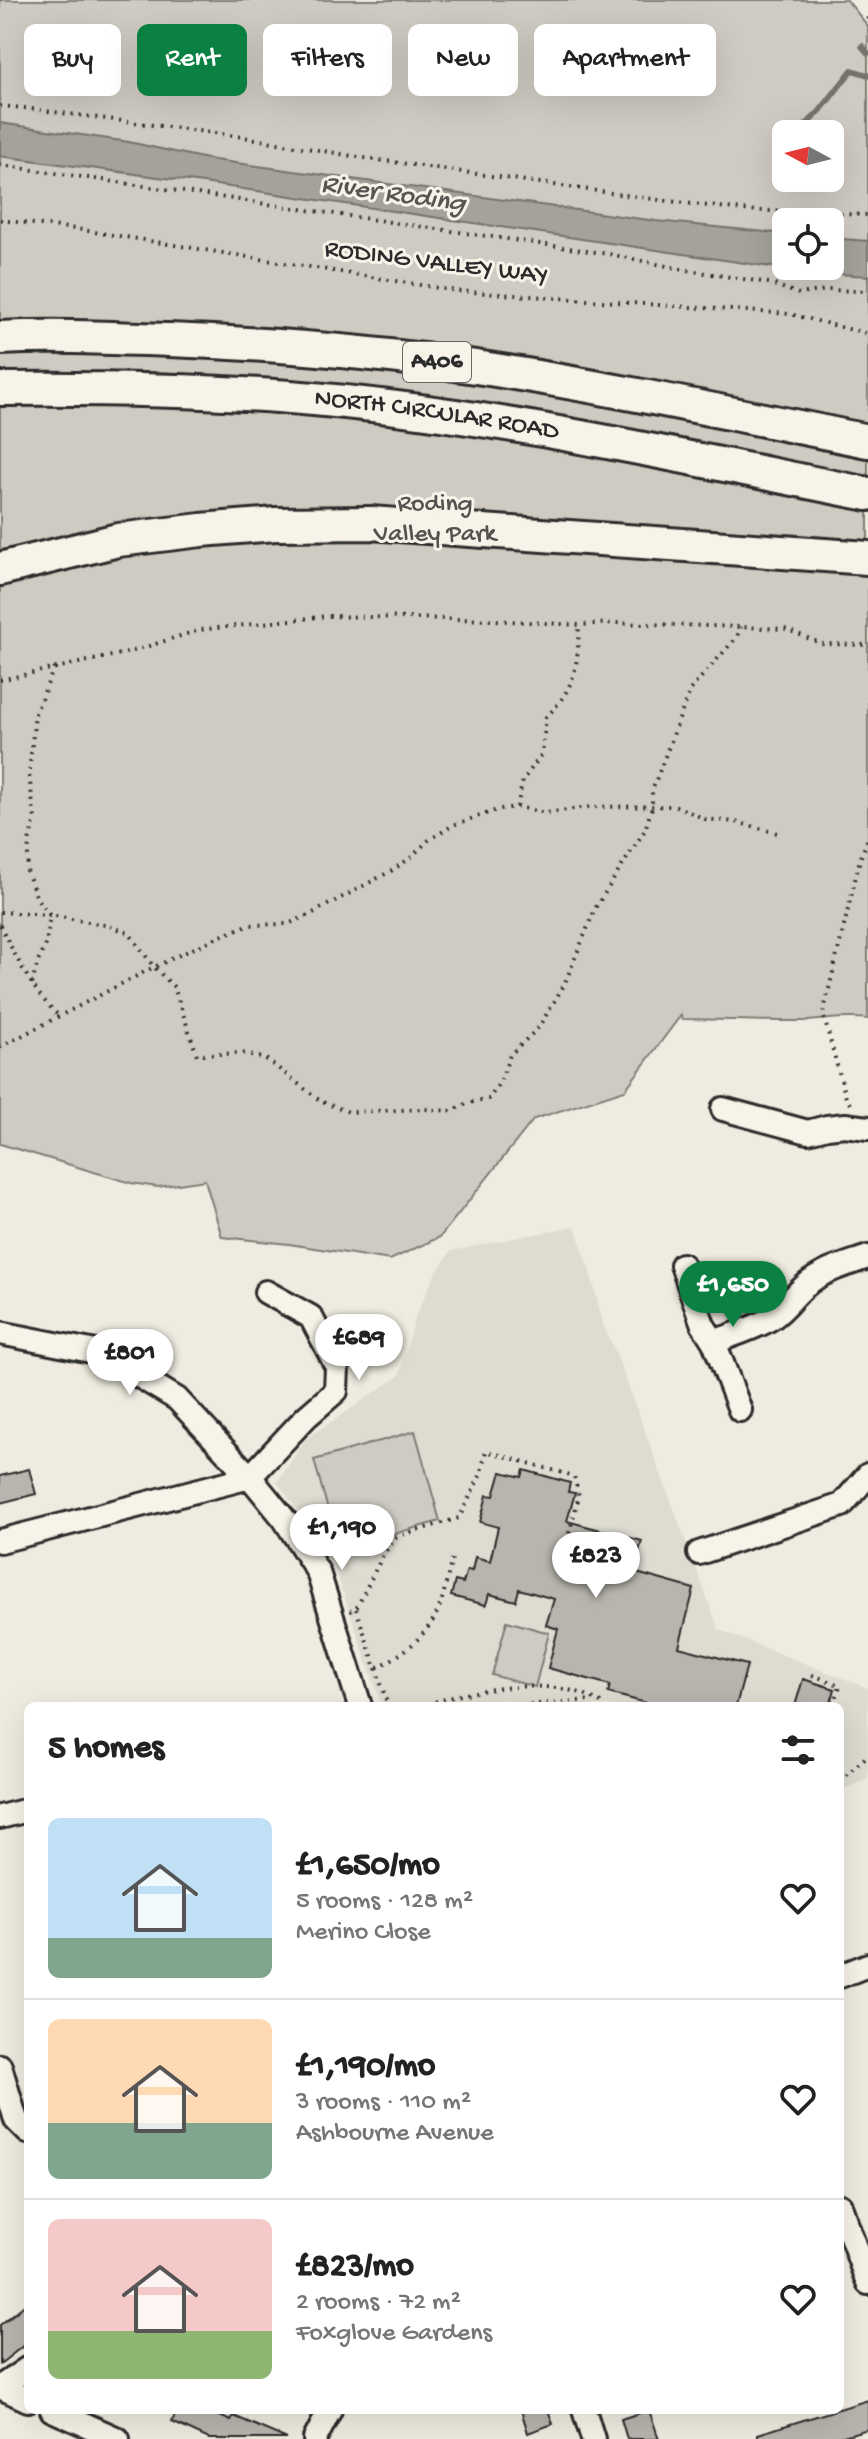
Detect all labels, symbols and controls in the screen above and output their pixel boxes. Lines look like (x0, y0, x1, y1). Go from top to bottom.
chip: Buy (24, 24, 121, 96)
chip: Rent (137, 24, 247, 96)
chip: Filters (263, 24, 392, 96)
chip: New (408, 24, 518, 96)
chip: Apartment (534, 24, 716, 96)
north arrow (772, 120, 844, 192)
map controls (772, 120, 844, 280)
water label: River Roding (319, 169, 469, 222)
button: locate (772, 208, 844, 280)
street label: RODING VALLEY WAY (323, 235, 549, 293)
road number: A406 (403, 342, 471, 382)
street label: NORTH CIRCULAR ROAD (313, 384, 561, 448)
park label: Roding Valley Park (373, 490, 499, 551)
pin: £1,650 (668, 1261, 798, 1329)
text: £1,650 (697, 1271, 769, 1302)
pin: £689 (312, 1314, 406, 1382)
text: £689 (333, 1324, 385, 1355)
pin: £801 (83, 1329, 177, 1397)
text: £801 (104, 1339, 156, 1370)
pin: £1,190 (277, 1504, 407, 1572)
text: £1,190 (308, 1514, 376, 1545)
pin: £823 (549, 1532, 643, 1600)
text: £823 (570, 1542, 622, 1573)
icon: filters (776, 1728, 820, 1772)
text: 5 homes (48, 1730, 164, 1770)
text: £1,650/mo (296, 1847, 440, 1887)
icon: home (112, 1850, 208, 1946)
icon: heart (776, 1876, 820, 1920)
text: 5 rooms · 128 m² (296, 1887, 473, 1918)
text: Merino Close (296, 1918, 431, 1949)
text: £1,190/mo (296, 2048, 436, 2088)
icon: home (112, 2051, 208, 2147)
icon: heart (776, 2077, 820, 2121)
text: 3 rooms · 110 m² (296, 2088, 471, 2119)
text: Ashbourne Avenue (296, 2119, 494, 2150)
text: £823/mo (296, 2248, 414, 2288)
icon: home (112, 2251, 208, 2347)
icon: heart (776, 2277, 820, 2321)
text: 2 rooms · 72 m² (296, 2288, 461, 2319)
text: Foxglove Gardens (296, 2319, 492, 2350)

